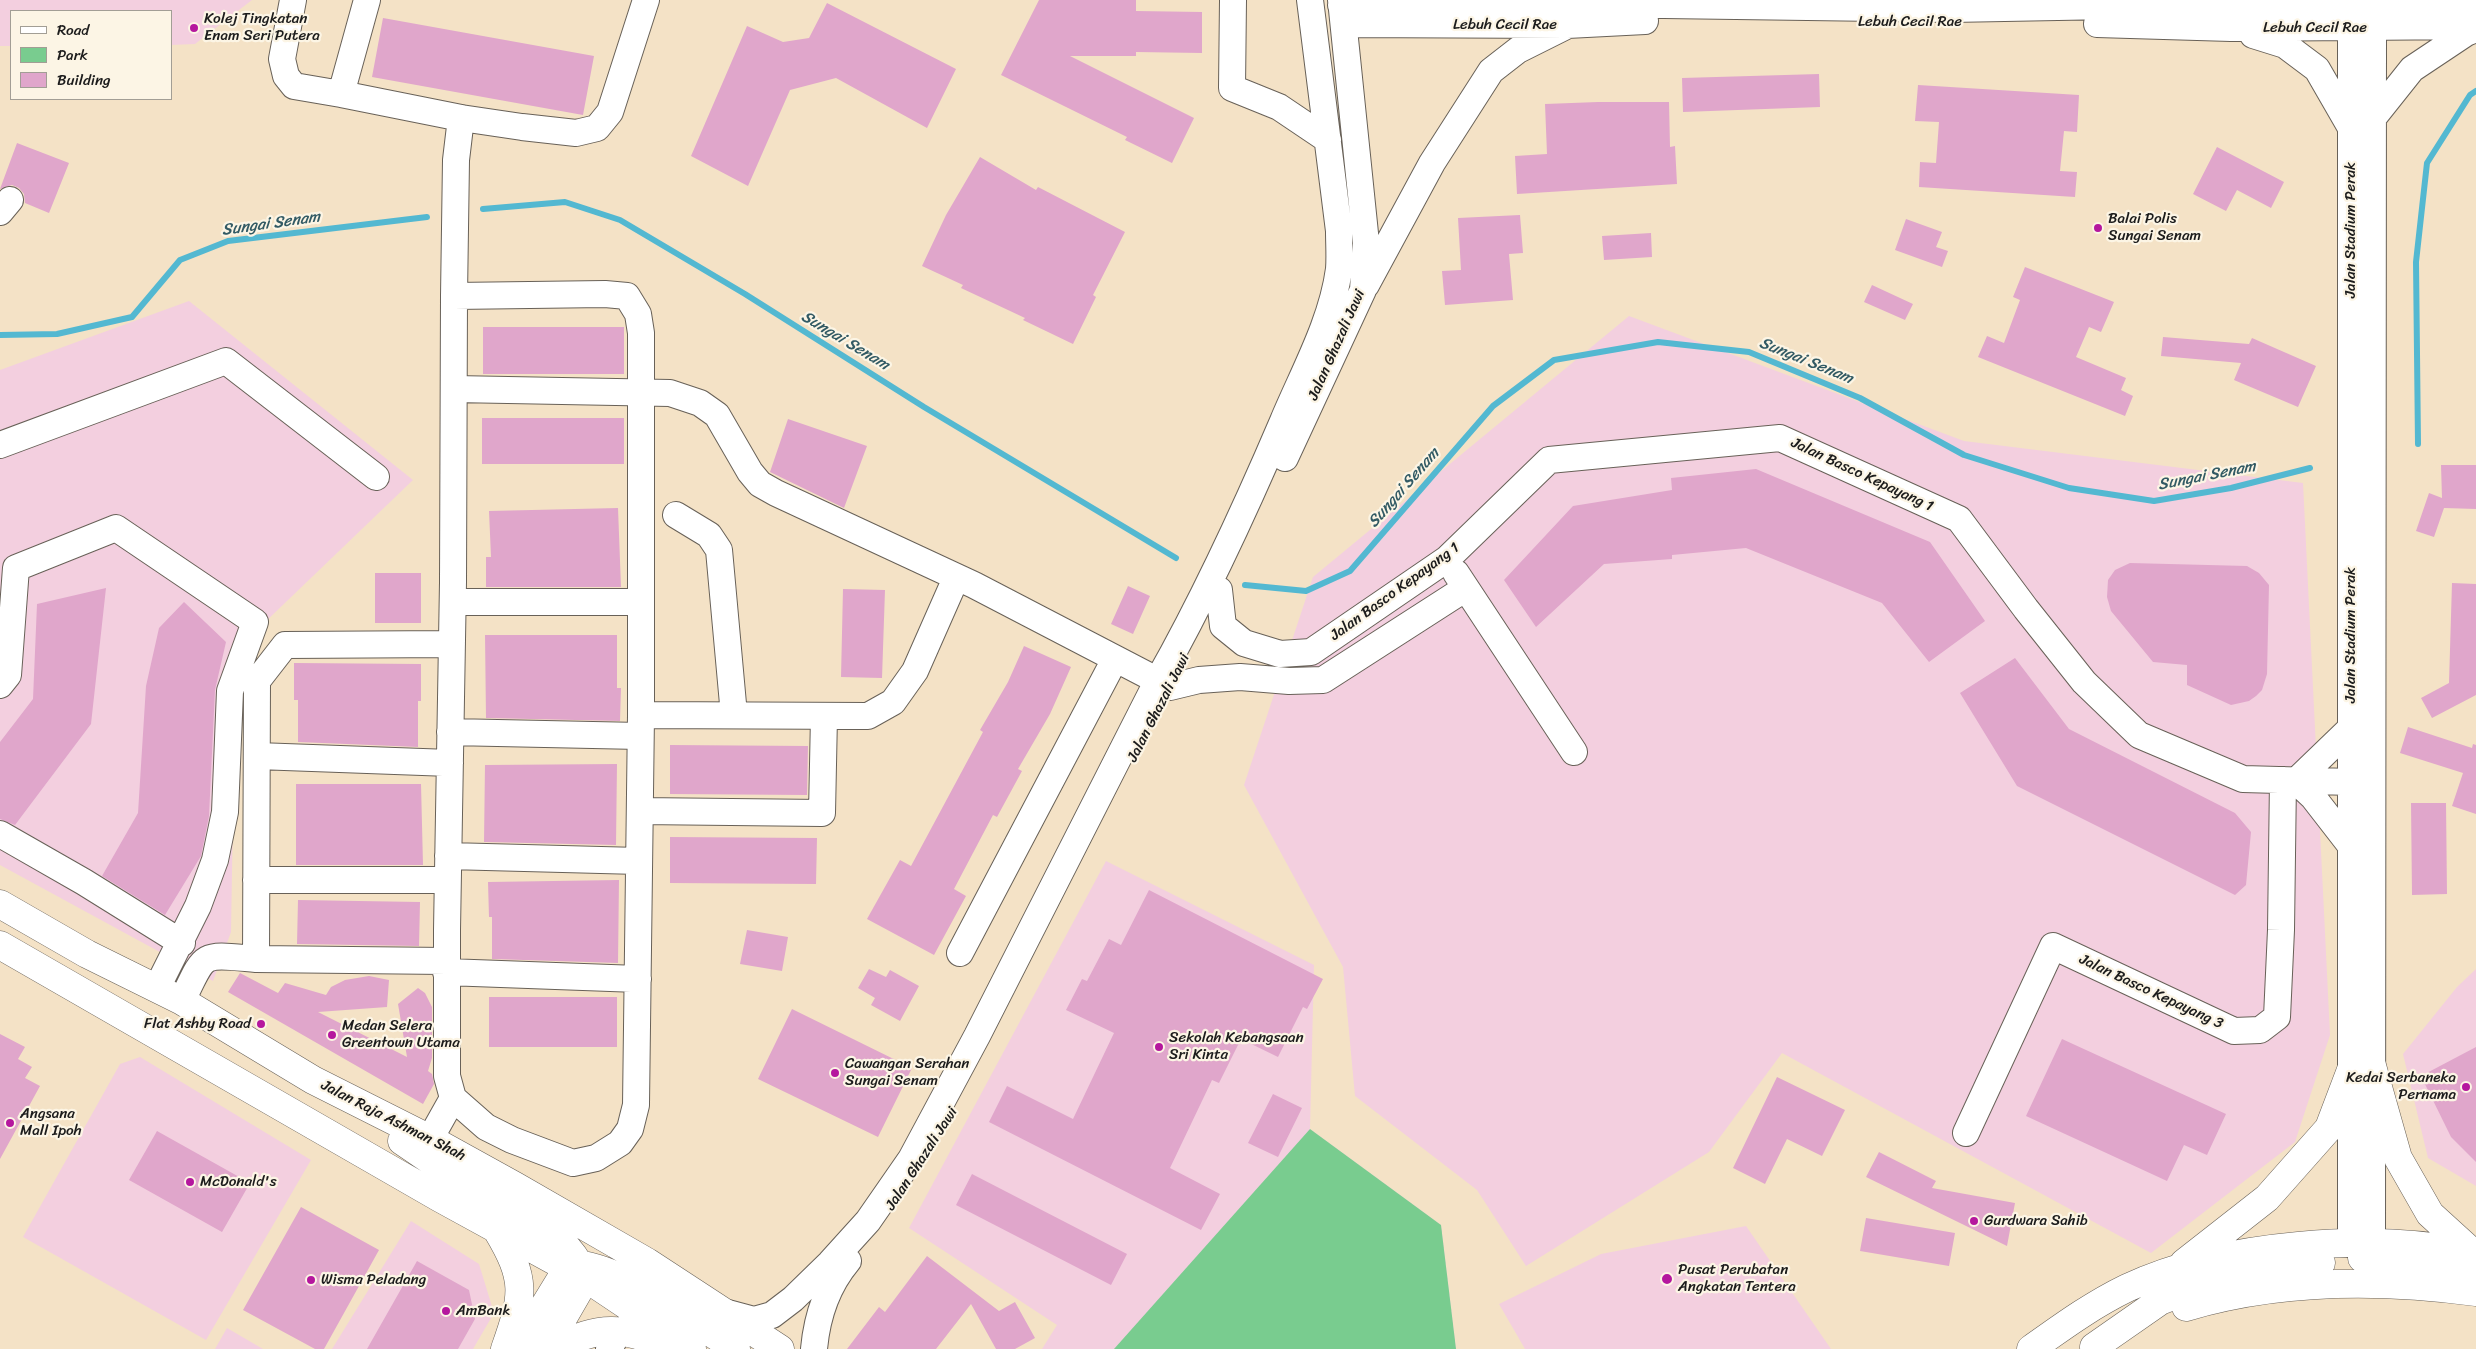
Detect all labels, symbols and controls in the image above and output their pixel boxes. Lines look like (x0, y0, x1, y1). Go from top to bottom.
legend (10, 10, 172, 100)
place label: Kolej Tingkatan Enam Seri Putera (204, 10, 320, 45)
street label: Lebuh Cecil Rae (1858, 13, 1962, 31)
street label: Lebuh Cecil Rae (1453, 16, 1557, 34)
text: Road (57, 17, 89, 43)
street label: Lebuh Cecil Rae (2263, 19, 2367, 37)
marker: Kolej Tingkatan Enam Seri Putera (188, 22, 200, 34)
text: Park (57, 42, 88, 68)
text: Building (57, 67, 111, 93)
street label: Jalan Stadium Perak (2342, 162, 2360, 298)
water label: Sungai Senam (221, 208, 321, 240)
place label: Balai Polis Sungai Senam (2108, 210, 2201, 245)
marker: Balai Polis Sungai Senam (2092, 222, 2104, 234)
street label: Jalan Ghazali Jawi (1305, 287, 1369, 403)
water label: Sungai Senam (798, 307, 892, 375)
water label: Sungai Senam (1756, 334, 1856, 388)
street label: Jalan Basco Kepayang 1 (1788, 434, 1936, 516)
water label: Sungai Senam (1364, 444, 1444, 532)
water label: Sungai Senam (2157, 457, 2257, 495)
street label: Jalan Basco Kepayang 1 (1327, 539, 1463, 645)
street label: Jalan Stadium Perak (2342, 567, 2360, 703)
street label: Jalan Ghazali Jawi (1124, 651, 1194, 765)
street label: Jalan Basco Kepayang 3 (2076, 951, 2226, 1033)
place label: Flat Ashby Road (144, 1015, 251, 1033)
place label: Medan Selera Greentown Utama (342, 1017, 460, 1052)
marker: Flat Ashby Road (255, 1018, 267, 1030)
marker: Medan Selera Greentown Utama (326, 1029, 338, 1041)
place label: Sekolah Kebangsaan Sri Kinta (1169, 1029, 1304, 1064)
marker: Sekolah Kebangsaan Sri Kinta (1153, 1041, 1165, 1053)
place label: Cawangan Serahan Sungai Senam (845, 1055, 969, 1090)
marker: Cawangan Serahan Sungai Senam (829, 1067, 841, 1079)
place label: Kedai Serbaneka Pernama (2346, 1069, 2456, 1104)
street label: Jalan Raja Ashman Shah (318, 1077, 468, 1165)
marker: Kedai Serbaneka Pernama (2460, 1081, 2472, 1093)
street label: Jalan Ghazali Jawi (882, 1104, 962, 1214)
place label: Angsana Mall Ipoh (20, 1105, 82, 1140)
marker: Angsana Mall Ipoh (4, 1117, 16, 1129)
place label: McDonald's (200, 1173, 277, 1191)
marker: McDonald's (184, 1176, 196, 1188)
place label: Gurdwara Sahib (1984, 1212, 2088, 1230)
marker: Gurdwara Sahib (1968, 1215, 1980, 1227)
place label: Pusat Perubatan Angkatan Tentera (1678, 1261, 1796, 1296)
place label: Wisma Peladang (321, 1271, 426, 1289)
marker: Pusat Perubatan Angkatan Tentera (1660, 1272, 1674, 1286)
marker: Wisma Peladang (305, 1274, 317, 1286)
place label: AmBank (456, 1302, 510, 1320)
marker: AmBank (440, 1305, 452, 1317)

